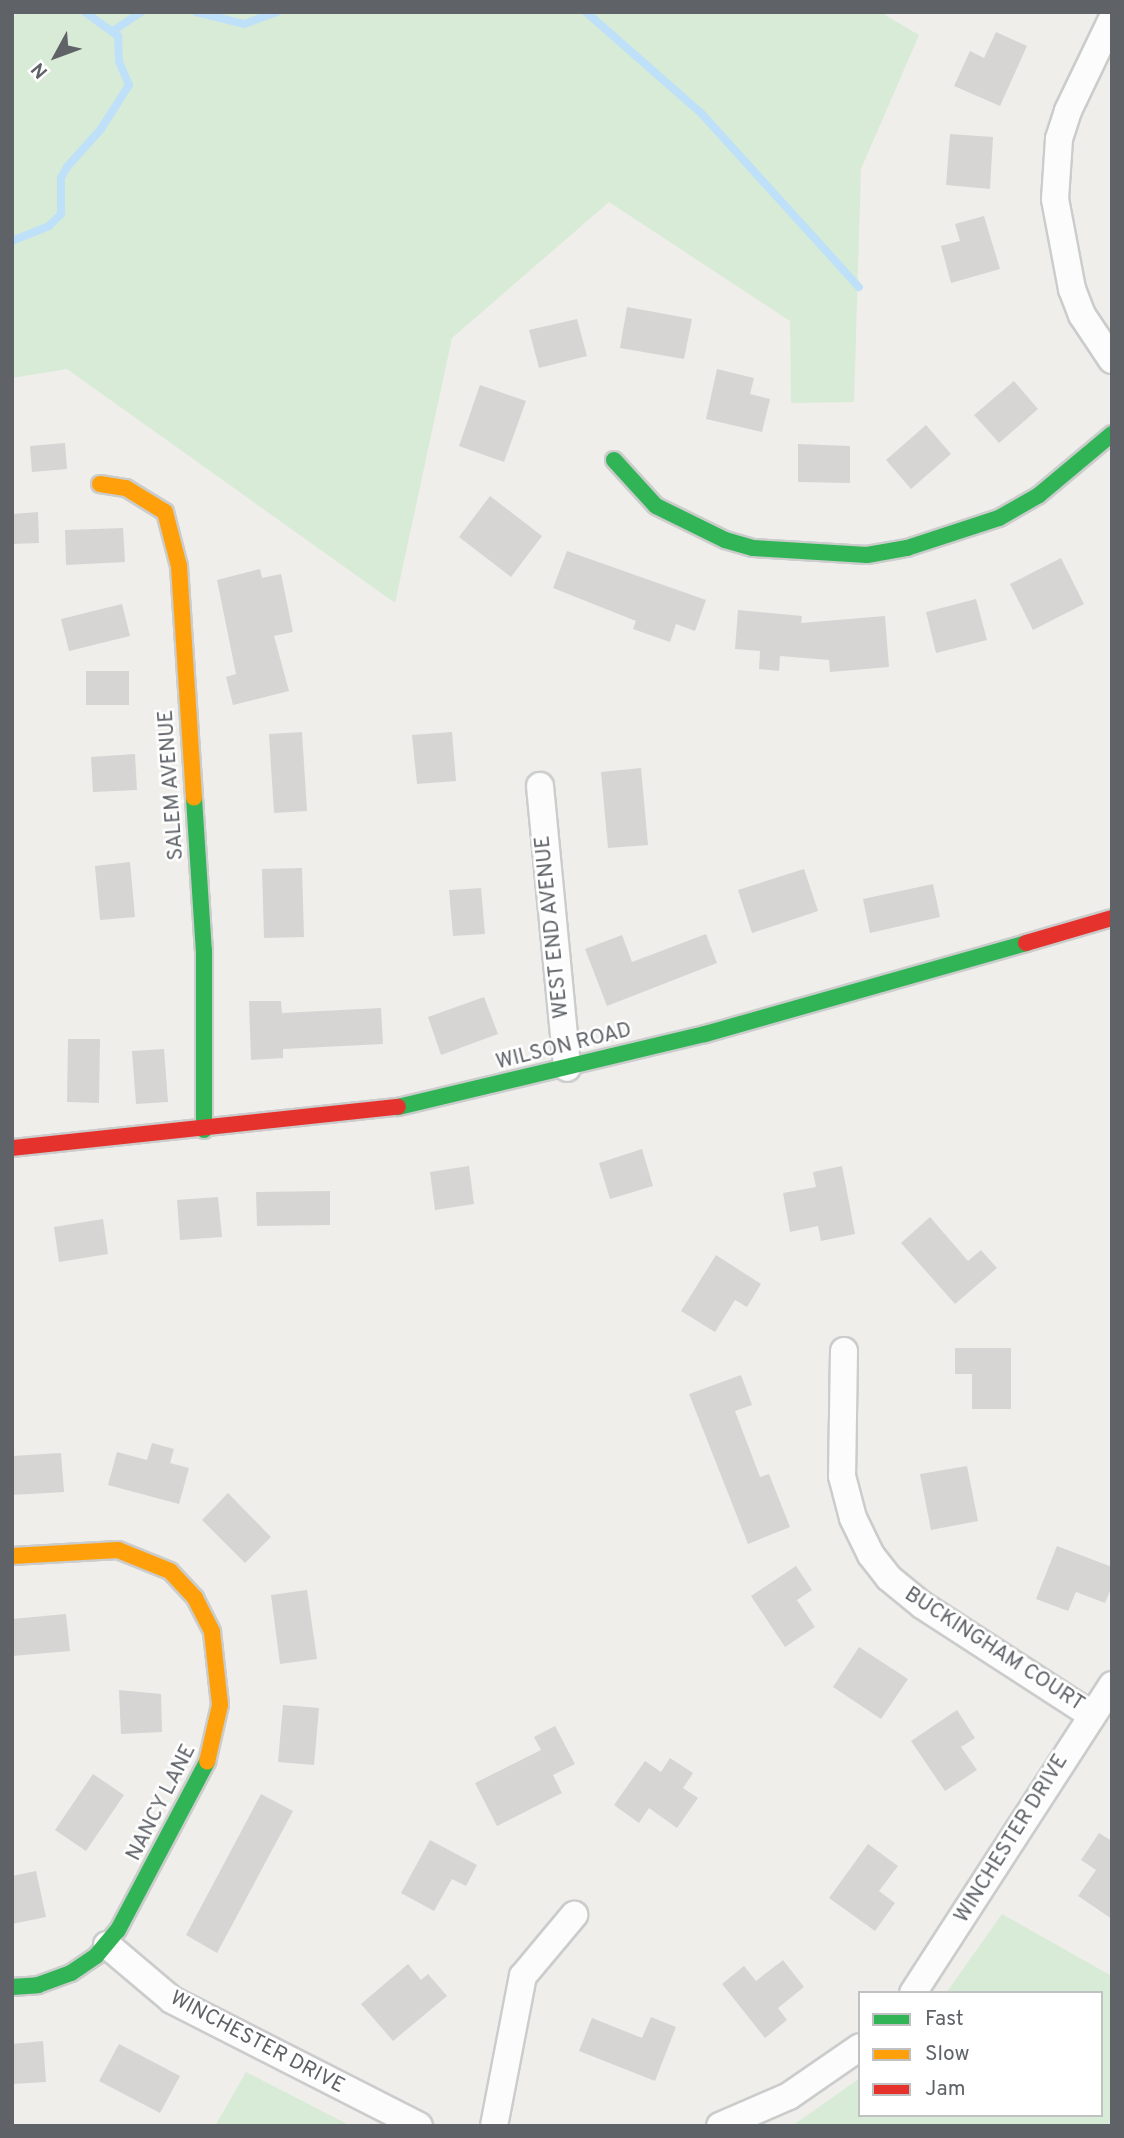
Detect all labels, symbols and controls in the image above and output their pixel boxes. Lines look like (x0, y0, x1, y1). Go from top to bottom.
north arrow (21, 21, 91, 91)
text: N (27, 57, 54, 83)
street label: SALEM AVENUE (154, 708, 190, 862)
street label: WEST END AVENUE (531, 833, 575, 1021)
street label: WILSON ROAD (494, 1018, 634, 1076)
street label: BUCKINGHAM COURT (899, 1582, 1089, 1718)
street label: NANCY LANE (122, 1740, 202, 1866)
street label: WINCHESTER DRIVE (950, 1750, 1074, 1928)
street label: WINCHESTER DRIVE (165, 1986, 349, 2100)
legend (858, 1991, 1103, 2117)
text: Fast (925, 2006, 964, 2033)
text: Slow (925, 2041, 970, 2068)
text: Jam (925, 2076, 966, 2103)

